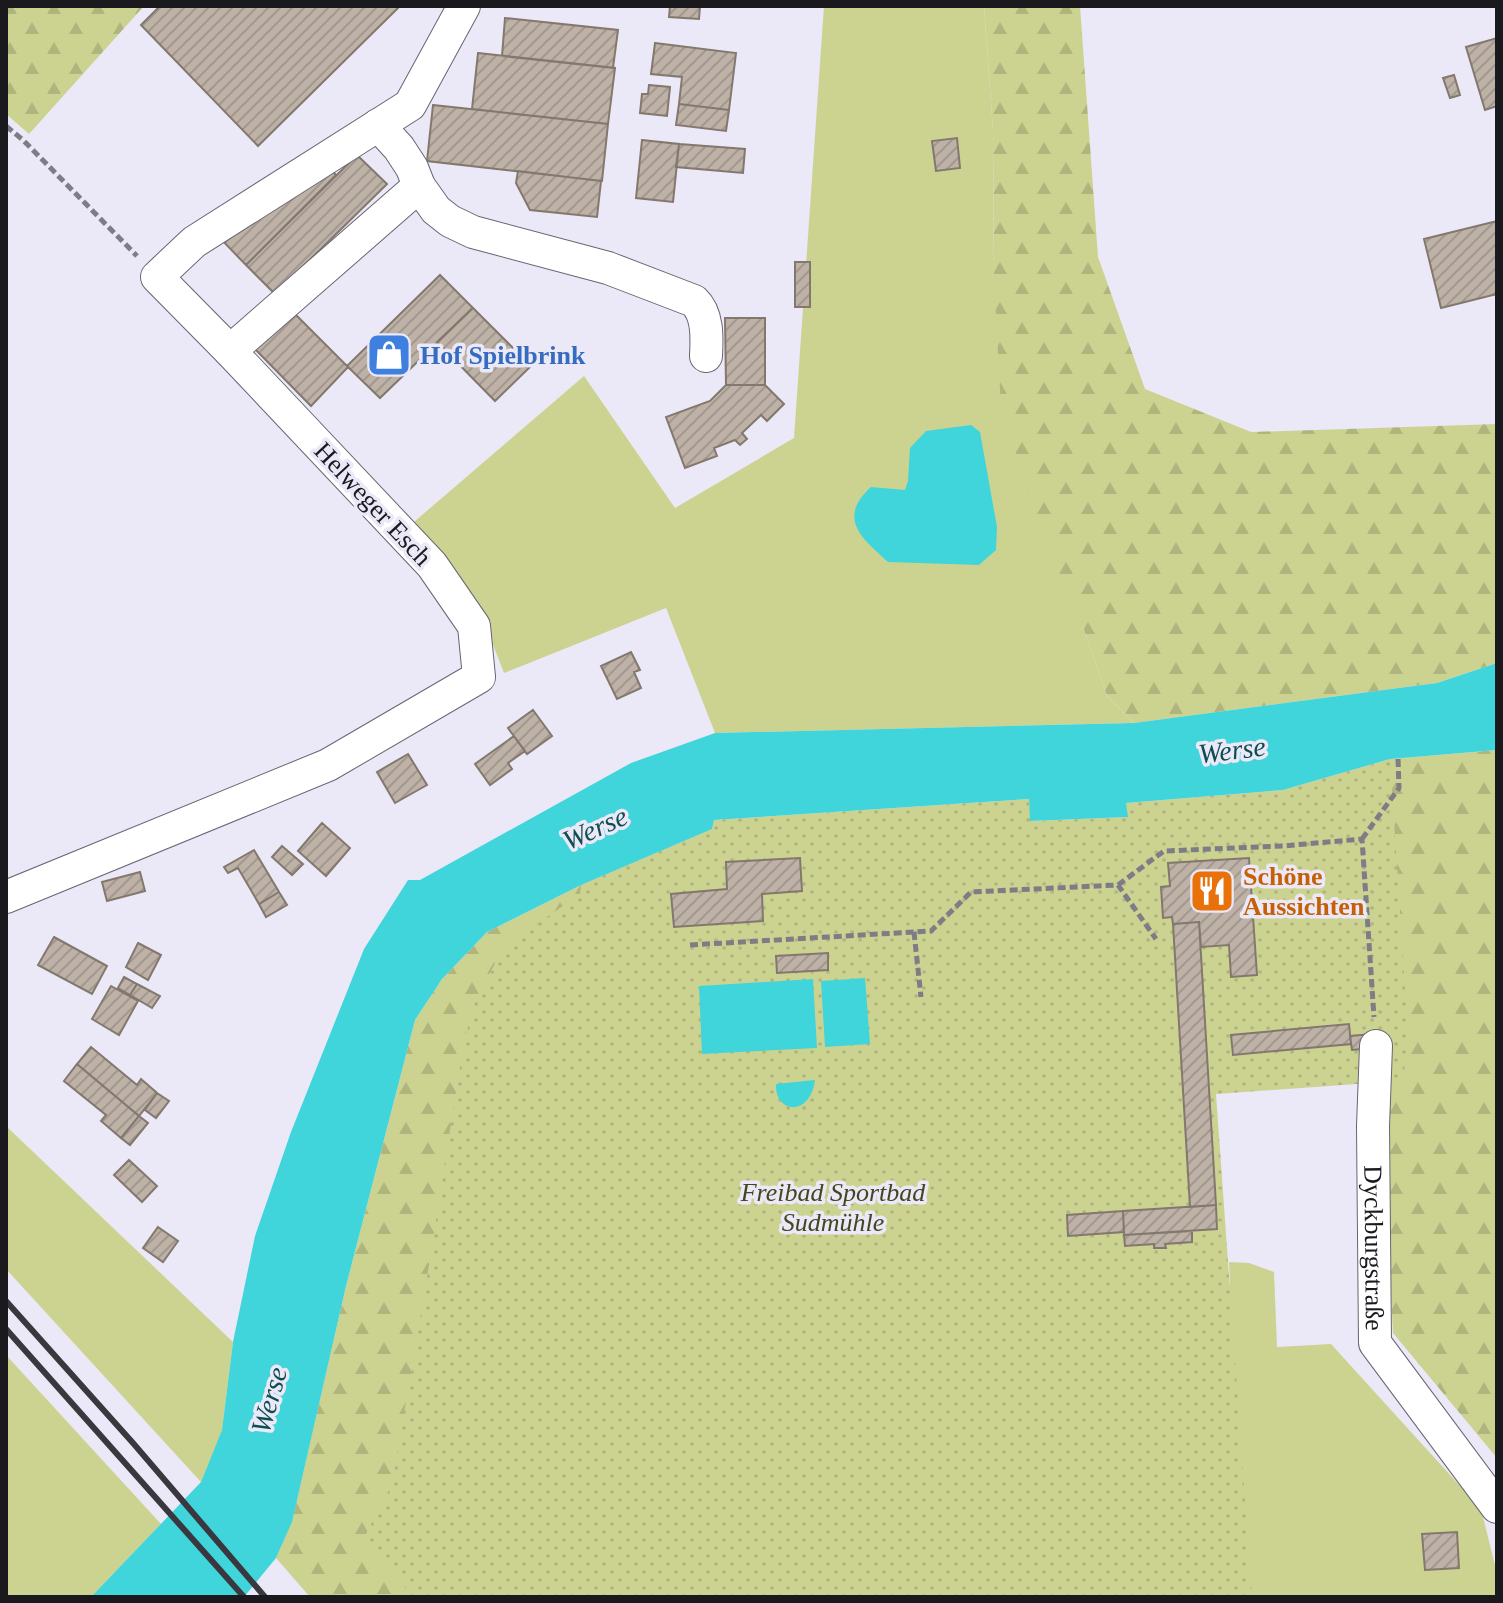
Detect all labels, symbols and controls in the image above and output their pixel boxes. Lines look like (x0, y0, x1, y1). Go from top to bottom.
shop icon: Hof Spielbrink (365, 331, 413, 379)
place label: Hof Spielbrink (420, 341, 586, 370)
street label: Helweger Esch (308, 436, 438, 572)
water label: Werse (1197, 731, 1267, 769)
water label: Werse (558, 800, 632, 856)
place label: Schöne Aussichten (1243, 862, 1365, 921)
restaurant icon: Schöne Aussichten (1188, 867, 1236, 915)
street label: Dyckburgstraße (1359, 1165, 1389, 1331)
park label: Freibad Sportbad Sudmühle (740, 1178, 926, 1237)
water label: Werse (245, 1363, 293, 1437)

